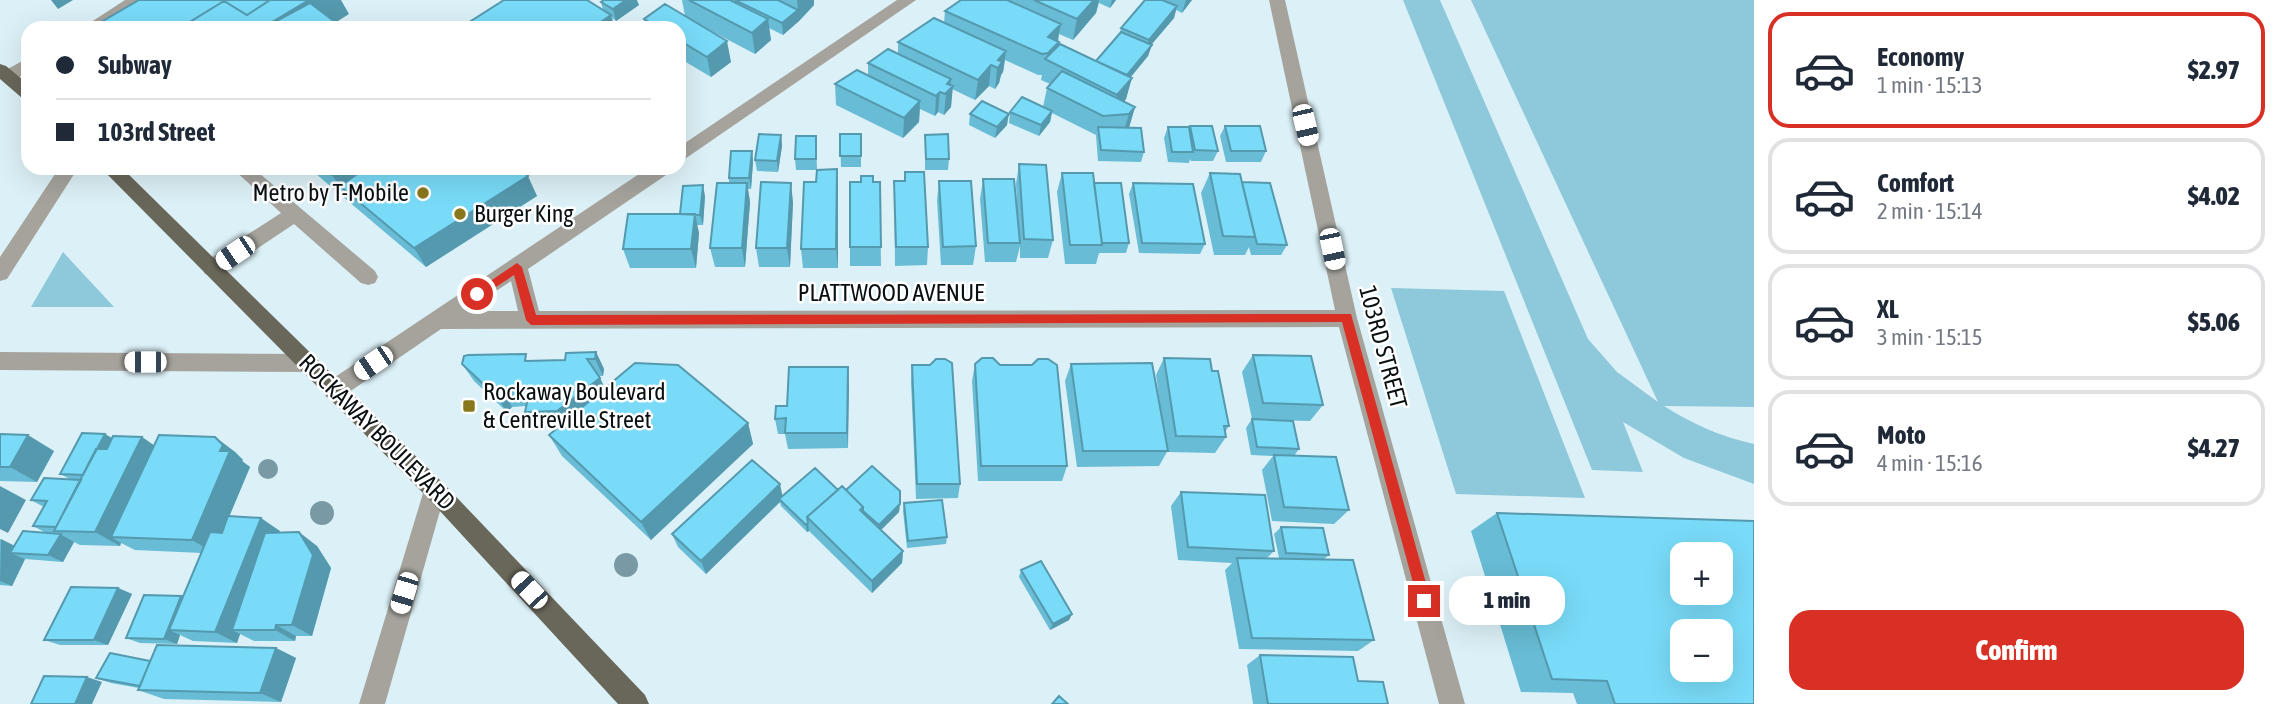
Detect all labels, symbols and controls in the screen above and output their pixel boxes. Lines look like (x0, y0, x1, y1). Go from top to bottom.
icon: car (1793, 39, 1856, 102)
text: Economy (1877, 42, 1964, 72)
text: Subway (98, 50, 172, 80)
text: $2.97 (2188, 55, 2240, 85)
text: 1 min · 15:13 (1877, 72, 1983, 98)
car (1291, 102, 1320, 148)
text: 103rd Street (98, 117, 215, 147)
icon: car (1793, 165, 1856, 228)
text: Comfort (1877, 168, 1954, 198)
place label: Metro by T-Mobile (253, 179, 409, 206)
text: $4.02 (2188, 181, 2240, 211)
marker: Metro by T-Mobile (415, 185, 431, 201)
text: 2 min · 15:14 (1877, 198, 1983, 224)
place label: Burger King (474, 200, 574, 227)
marker: Burger King (452, 206, 468, 222)
car (1318, 226, 1347, 272)
car (212, 233, 259, 273)
route start (461, 278, 493, 310)
street label: PLATTWOOD AVENUE (798, 279, 984, 306)
street label: 103RD STREET (1354, 282, 1413, 412)
icon: car (1793, 291, 1856, 354)
text: XL (1877, 294, 1899, 324)
text: $5.06 (2188, 307, 2240, 337)
text: 3 min · 15:15 (1877, 324, 1983, 350)
car (350, 343, 397, 383)
street label: ROCKAWAY BOULEVARD (294, 348, 461, 515)
car (125, 352, 167, 373)
place label: Rockaway Boulevard & Centreville Street (483, 378, 666, 433)
marker: Rockaway Boulevard & Centreville Street (461, 398, 477, 414)
icon: car (1793, 417, 1856, 480)
text: Moto (1877, 420, 1926, 450)
text: $4.27 (2188, 433, 2240, 463)
text: 4 min · 15:16 (1877, 450, 1983, 476)
map controls (1670, 542, 1733, 682)
button: + (1670, 542, 1733, 605)
car (507, 567, 552, 613)
car (388, 570, 421, 616)
callout: 1 min (1448, 576, 1564, 626)
route end (1408, 585, 1440, 617)
text: 1 min (1484, 587, 1530, 613)
button: Confirm (1789, 610, 2244, 690)
button: − (1670, 619, 1733, 682)

